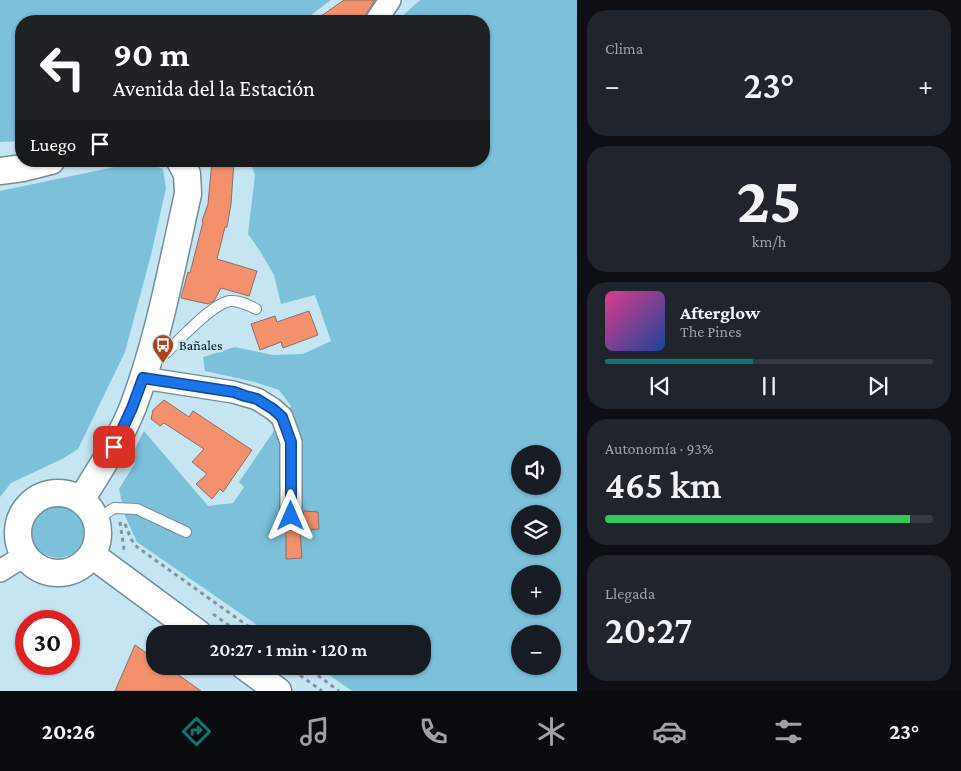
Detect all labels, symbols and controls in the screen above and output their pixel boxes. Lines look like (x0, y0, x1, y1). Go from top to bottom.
icon: left (30, 35, 95, 100)
text: 90 m (113, 35, 190, 74)
text: Clima (605, 40, 643, 57)
text: 23° (744, 64, 794, 106)
text: − (605, 70, 620, 101)
text: + (918, 70, 933, 101)
text: Avenida del la Estación (113, 76, 315, 101)
icon: arrive (86, 130, 114, 158)
text: Luego (30, 134, 76, 155)
text: 25 (737, 164, 802, 236)
text: km/h (752, 233, 786, 250)
text: Afterglow (680, 302, 760, 323)
text: The Pines (680, 323, 741, 340)
bus stop icon: Bañales (151, 333, 175, 364)
place label: Bañales (179, 337, 222, 353)
icon: previous (646, 372, 674, 400)
icon: pause (755, 372, 783, 400)
icon: next (864, 372, 892, 400)
pin (93, 426, 135, 468)
icon: arrive (100, 433, 128, 461)
text: Autonomía · 93% (605, 440, 714, 457)
map controls (511, 445, 561, 675)
button: sound (511, 445, 561, 495)
text: 465 km (605, 464, 722, 506)
position arrow (264, 489, 316, 541)
button: layers (511, 505, 561, 555)
button: + (511, 565, 561, 615)
text: Llegada (605, 585, 655, 602)
text: 20:27 (605, 609, 692, 651)
speed limit sign: 30 (15, 610, 80, 675)
button: − (511, 625, 561, 675)
text: 20:27 · 1 min · 120 m (210, 639, 367, 660)
icon: directions (179, 714, 214, 749)
icon: music (297, 714, 332, 749)
icon: phone (416, 714, 451, 749)
icon: climate (534, 714, 569, 749)
icon: car (652, 714, 687, 749)
icon: filters (771, 714, 806, 749)
text: 20:26 (42, 719, 96, 744)
text: 23° (889, 719, 919, 744)

